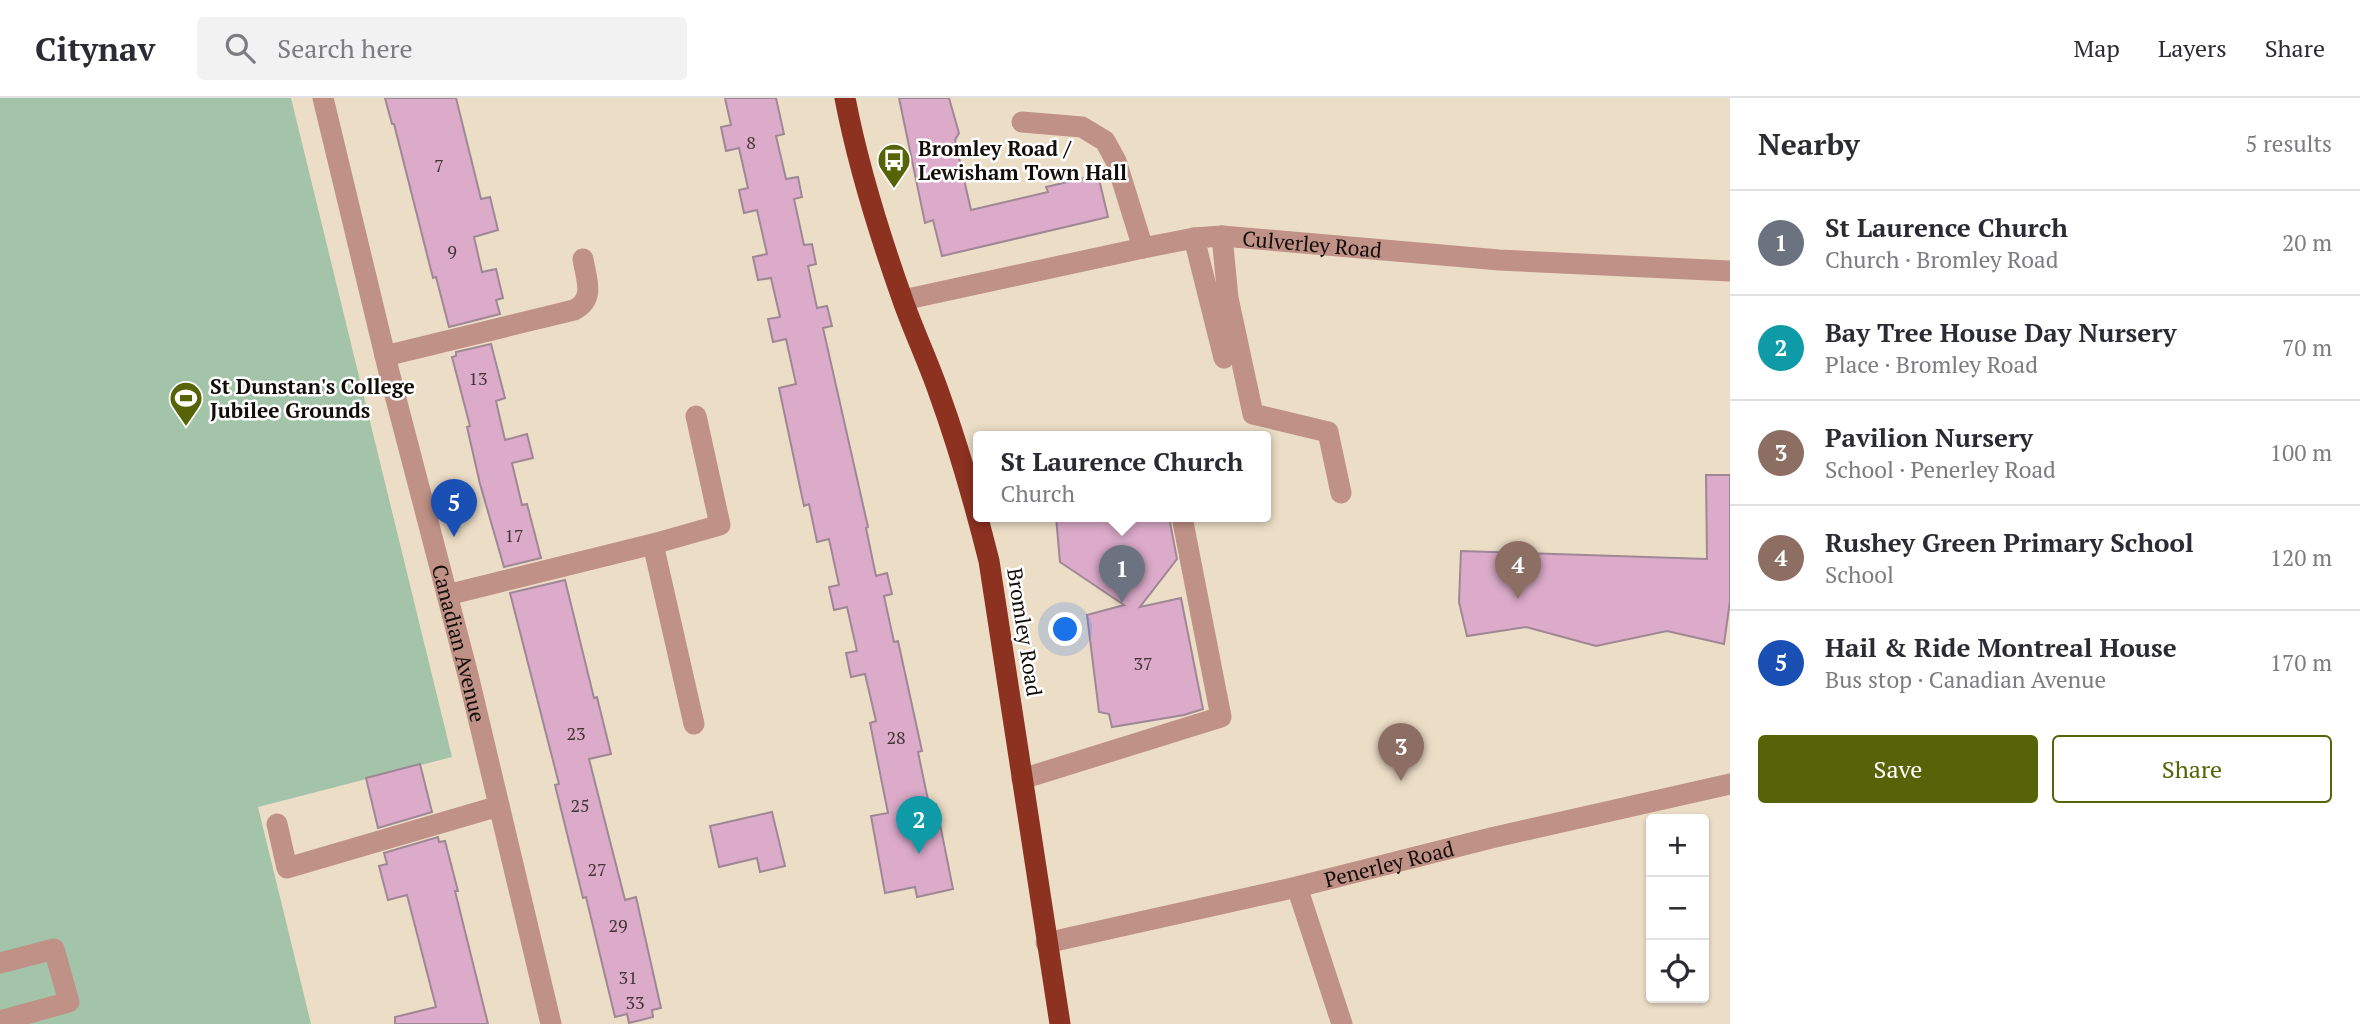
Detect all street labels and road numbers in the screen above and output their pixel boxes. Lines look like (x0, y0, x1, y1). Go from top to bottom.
street label: Culverley Road (1241, 224, 1383, 264)
street label: Canadian Avenue (426, 561, 493, 725)
street label: Bromley Road (1001, 566, 1049, 699)
street label: Penerley Road (1321, 834, 1457, 894)

